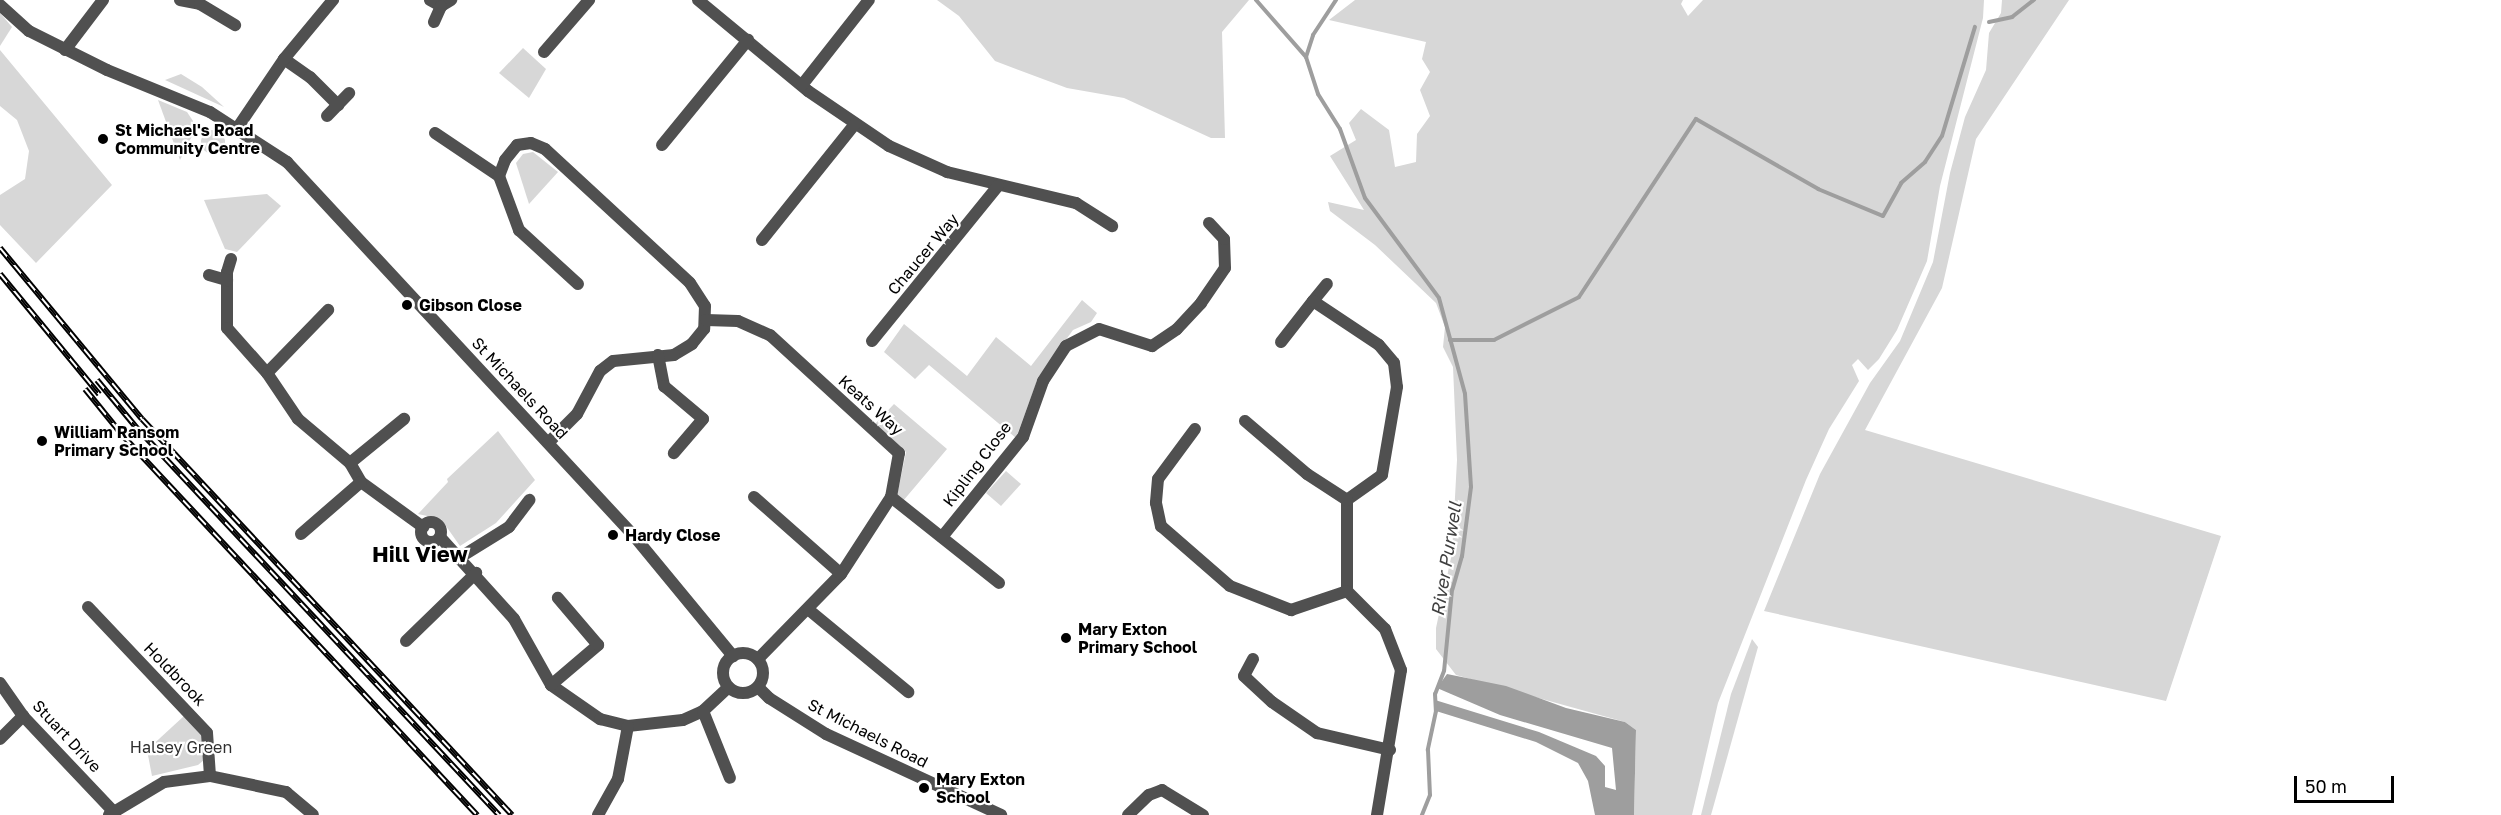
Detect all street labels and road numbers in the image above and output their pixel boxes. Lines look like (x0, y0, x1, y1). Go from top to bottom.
street label: Chaucer Way (883, 209, 963, 299)
street label: St Michaels Road (468, 333, 572, 443)
street label: Keats Way (835, 371, 907, 439)
street label: Kipling Close (939, 418, 1015, 510)
street label: Holdbrook (140, 638, 210, 710)
street label: St Michaels Road (805, 694, 931, 772)
street label: Stuart Drive (29, 696, 105, 776)

